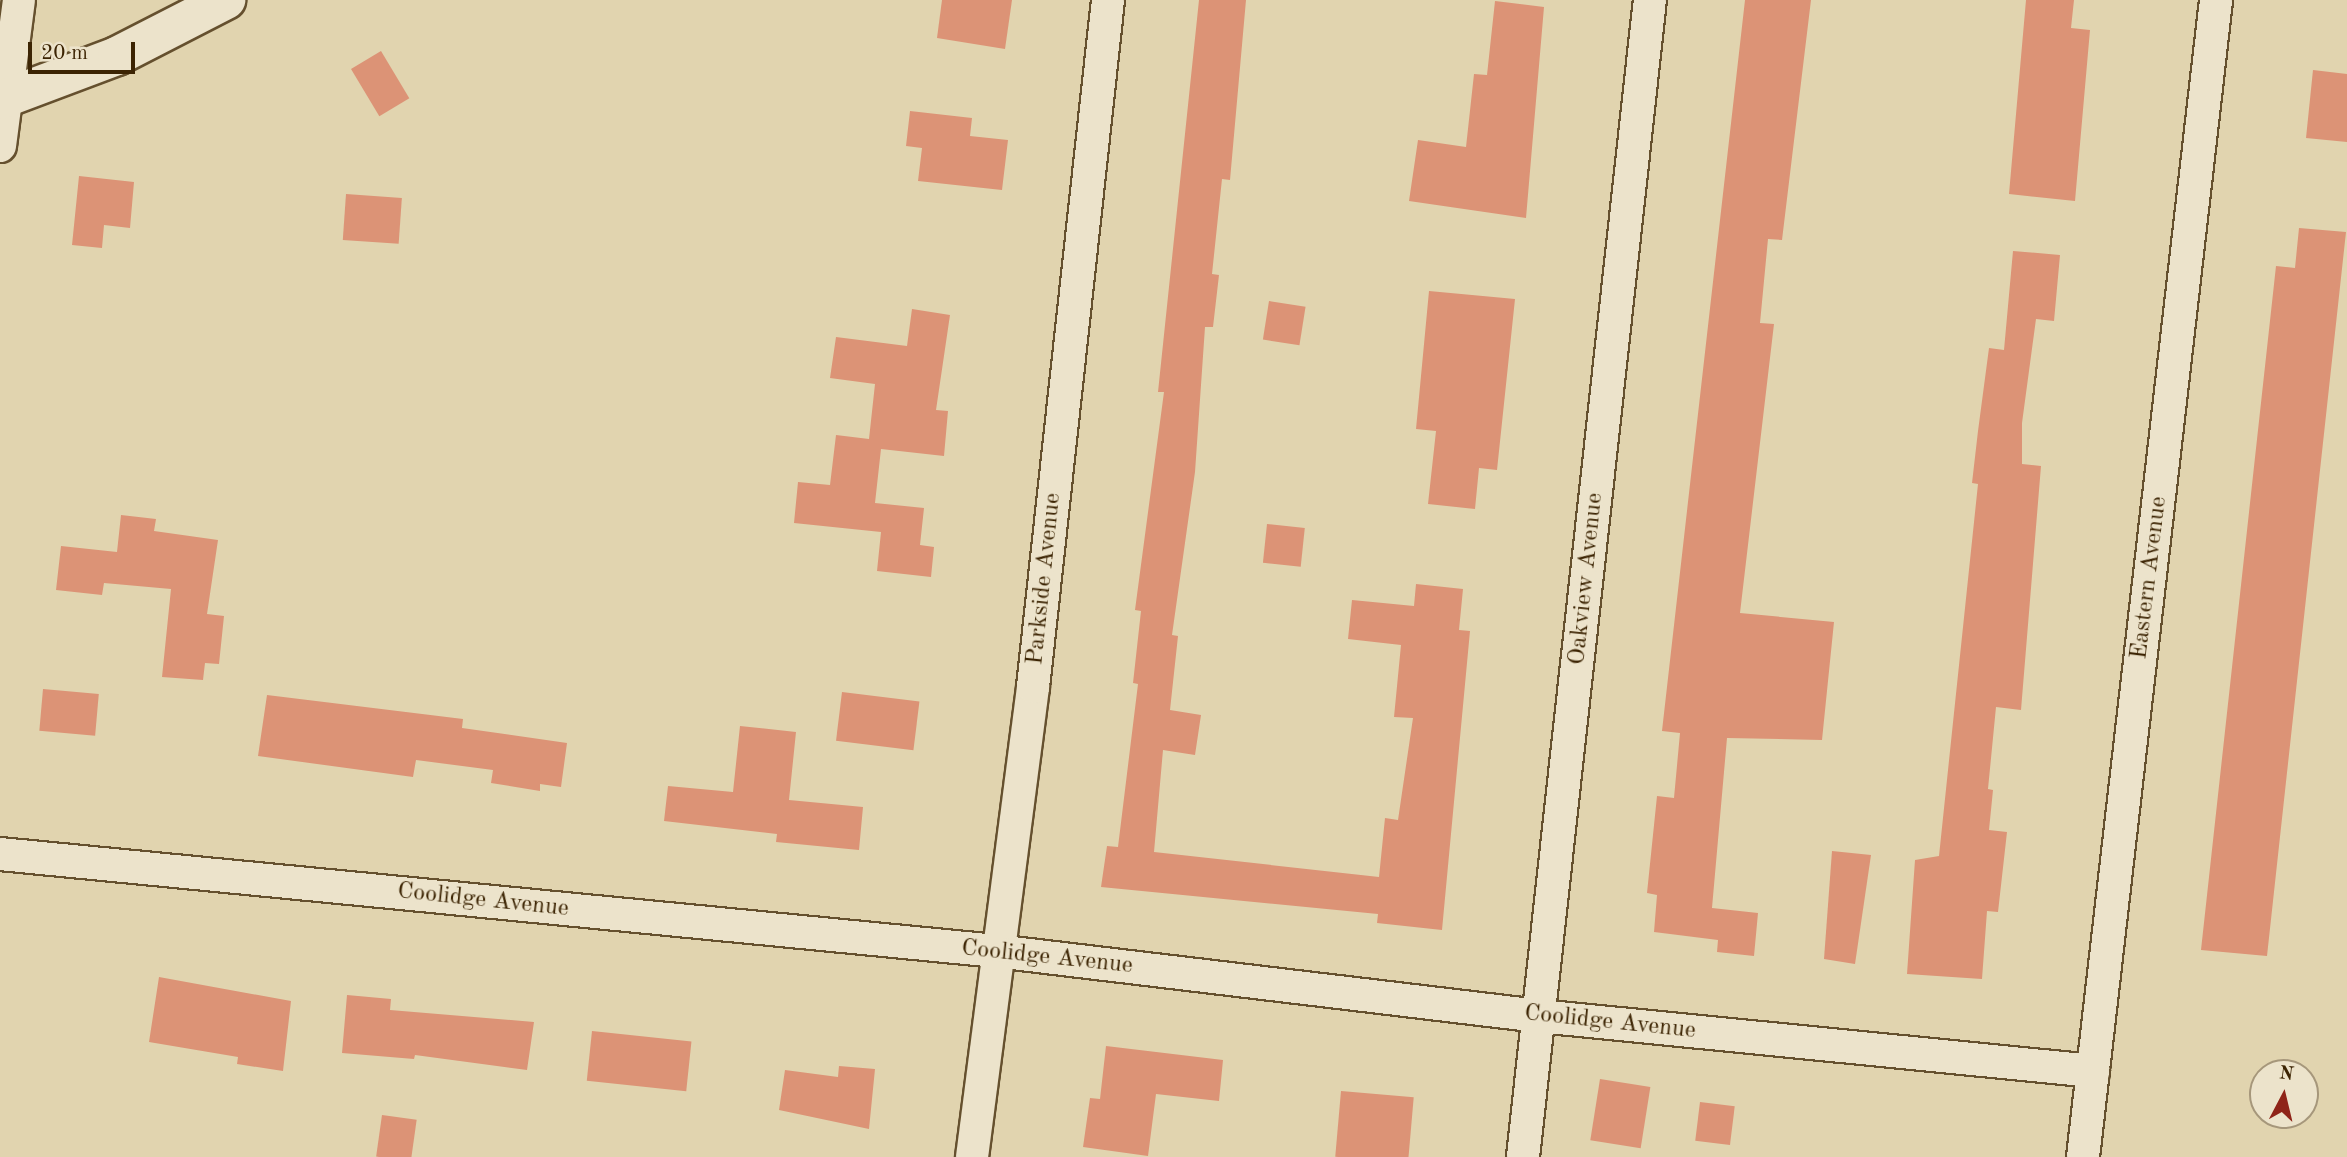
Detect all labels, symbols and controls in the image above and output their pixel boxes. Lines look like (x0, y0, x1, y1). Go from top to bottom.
scale bar (32, 28, 138, 72)
text: 20 m (41, 43, 88, 64)
street label: Oakview Avenue (1564, 491, 1610, 667)
street label: Parkside Avenue (1022, 492, 1068, 666)
street label: Eastern Avenue (2126, 495, 2174, 661)
street label: Coolidge Avenue (396, 878, 570, 924)
street label: Coolidge Avenue (960, 935, 1134, 981)
street label: Coolidge Avenue (1523, 1000, 1697, 1046)
north arrow (2249, 1059, 2319, 1129)
text: N (2278, 1064, 2295, 1085)

